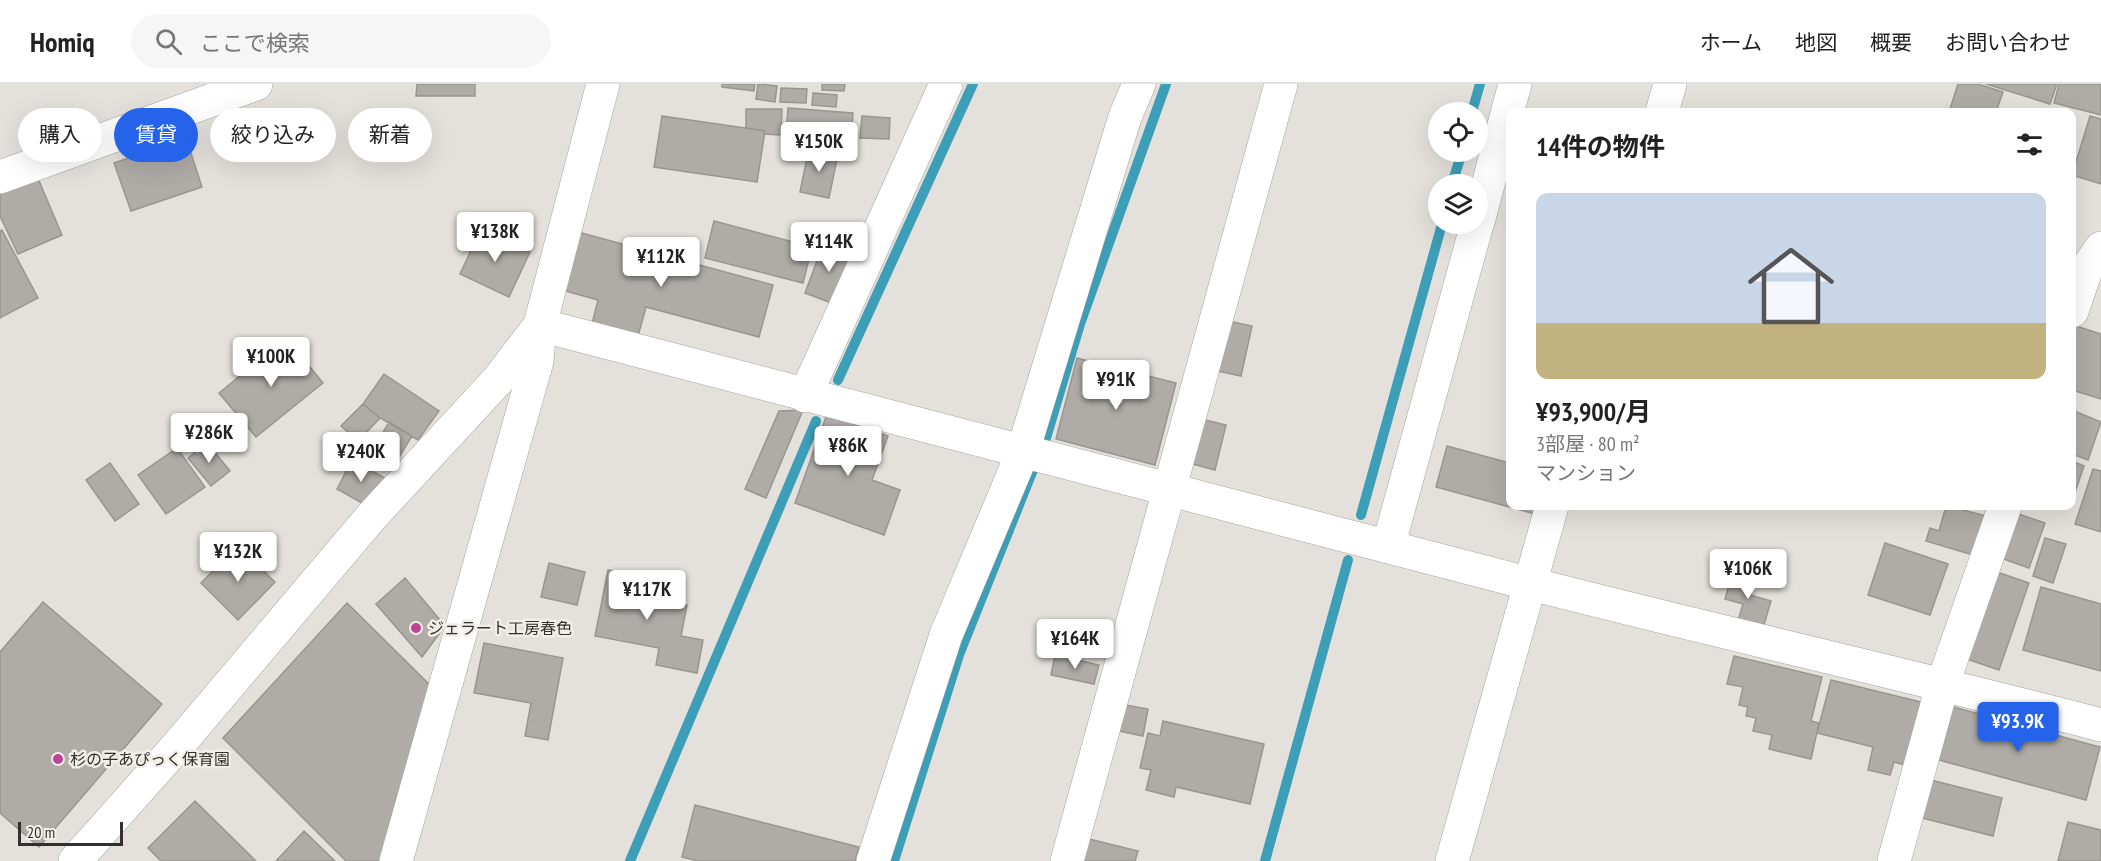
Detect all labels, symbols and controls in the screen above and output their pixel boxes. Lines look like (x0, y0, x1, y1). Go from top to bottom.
search box (131, 14, 551, 68)
text: Homiq (30, 23, 95, 60)
icon: search (152, 25, 185, 58)
text: ここで検索 (200, 29, 310, 57)
text: ホーム (1700, 29, 1762, 56)
text: 地図 (1795, 29, 1837, 56)
text: 概要 (1870, 29, 1912, 56)
text: お問い合わせ (1945, 29, 2071, 56)
map controls (1428, 102, 1488, 234)
button: locate (1428, 102, 1488, 162)
chip: 購入 (18, 108, 102, 162)
chip: 賃貸 (114, 108, 198, 162)
chip: 絞り込み (210, 108, 336, 162)
chip: 新着 (348, 108, 432, 162)
pin: ¥150K (777, 122, 861, 173)
text: ¥150K (795, 128, 843, 154)
icon: filters (2013, 128, 2046, 161)
text: 14件の物件 (1536, 130, 1665, 163)
button: layers (1428, 174, 1488, 234)
pin: ¥138K (453, 212, 537, 263)
text: ¥138K (471, 218, 519, 244)
pin: ¥114K (787, 222, 871, 273)
text: ¥114K (805, 228, 853, 254)
icon: home (1737, 232, 1845, 340)
pin: ¥112K (619, 237, 703, 288)
text: ¥112K (637, 243, 685, 269)
pin: ¥100K (229, 337, 313, 388)
text: ¥100K (247, 343, 295, 369)
pin: ¥91K (1080, 360, 1152, 411)
text: ¥91K (1096, 366, 1136, 392)
text: ¥93,900/月 (1536, 395, 1651, 428)
pin: ¥286K (167, 413, 251, 464)
text: ¥286K (185, 419, 233, 445)
pin: ¥86K (812, 426, 884, 477)
text: 3部屋 · 80 m² (1536, 431, 1640, 457)
pin: ¥240K (319, 432, 403, 483)
text: ¥86K (828, 432, 868, 458)
text: ¥240K (337, 438, 385, 464)
text: マンション (1536, 460, 1636, 486)
pin: ¥132K (196, 532, 280, 583)
text: ¥132K (214, 538, 262, 564)
pin: ¥106K (1706, 549, 1790, 600)
text: ¥106K (1724, 555, 1772, 581)
pin: ¥117K (605, 570, 689, 621)
text: ¥117K (623, 576, 671, 602)
place label: ジェラート工房春色 (428, 618, 572, 638)
pin: ¥164K (1033, 619, 1117, 670)
marker: ジェラート工房春色 (409, 621, 423, 635)
text: ¥164K (1051, 625, 1099, 651)
pin: ¥93.9K (1969, 702, 2067, 753)
text: ¥93.9K (1992, 708, 2044, 734)
place label: 杉の子あぴっく保育園 (70, 749, 230, 769)
marker: 杉の子あぴっく保育園 (51, 752, 65, 766)
scale bar (18, 819, 123, 846)
text: 20 m (27, 822, 55, 842)

